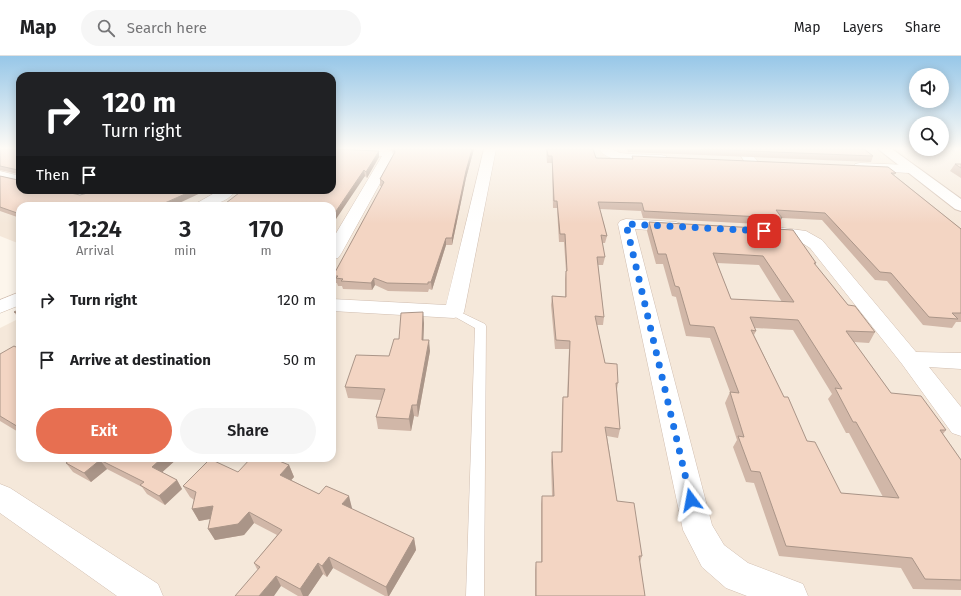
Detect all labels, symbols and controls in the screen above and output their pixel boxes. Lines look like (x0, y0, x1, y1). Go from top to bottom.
search box (81, 10, 361, 46)
text: Map (20, 16, 57, 39)
icon: search (95, 17, 117, 39)
text: Search here (127, 19, 207, 37)
text: Map (794, 19, 820, 36)
text: Layers (842, 19, 883, 36)
text: Share (905, 19, 941, 36)
map controls (909, 68, 949, 156)
button: sound (909, 68, 949, 108)
text: 120 m (102, 86, 176, 119)
icon: right (36, 88, 88, 140)
button: search (909, 116, 949, 156)
text: Turn right (102, 120, 182, 142)
icon: arrive (78, 164, 100, 186)
text: Then (36, 166, 70, 184)
pin (747, 214, 781, 248)
text: 12:24 (68, 215, 122, 243)
text: 3 (179, 215, 191, 243)
text: 170 (248, 215, 284, 243)
icon: arrive (753, 220, 775, 242)
text: Arrival (76, 243, 114, 258)
text: min (174, 243, 196, 258)
text: m (261, 243, 272, 258)
icon: right (36, 289, 58, 311)
text: Turn right (70, 291, 137, 309)
text: 120 m (277, 291, 316, 309)
icon: arrive (36, 349, 58, 371)
text: Arrive at destination (70, 351, 211, 369)
text: 50 m (283, 351, 316, 369)
button: Exit (36, 408, 172, 454)
button: Share (180, 408, 316, 454)
position arrow (670, 479, 712, 521)

